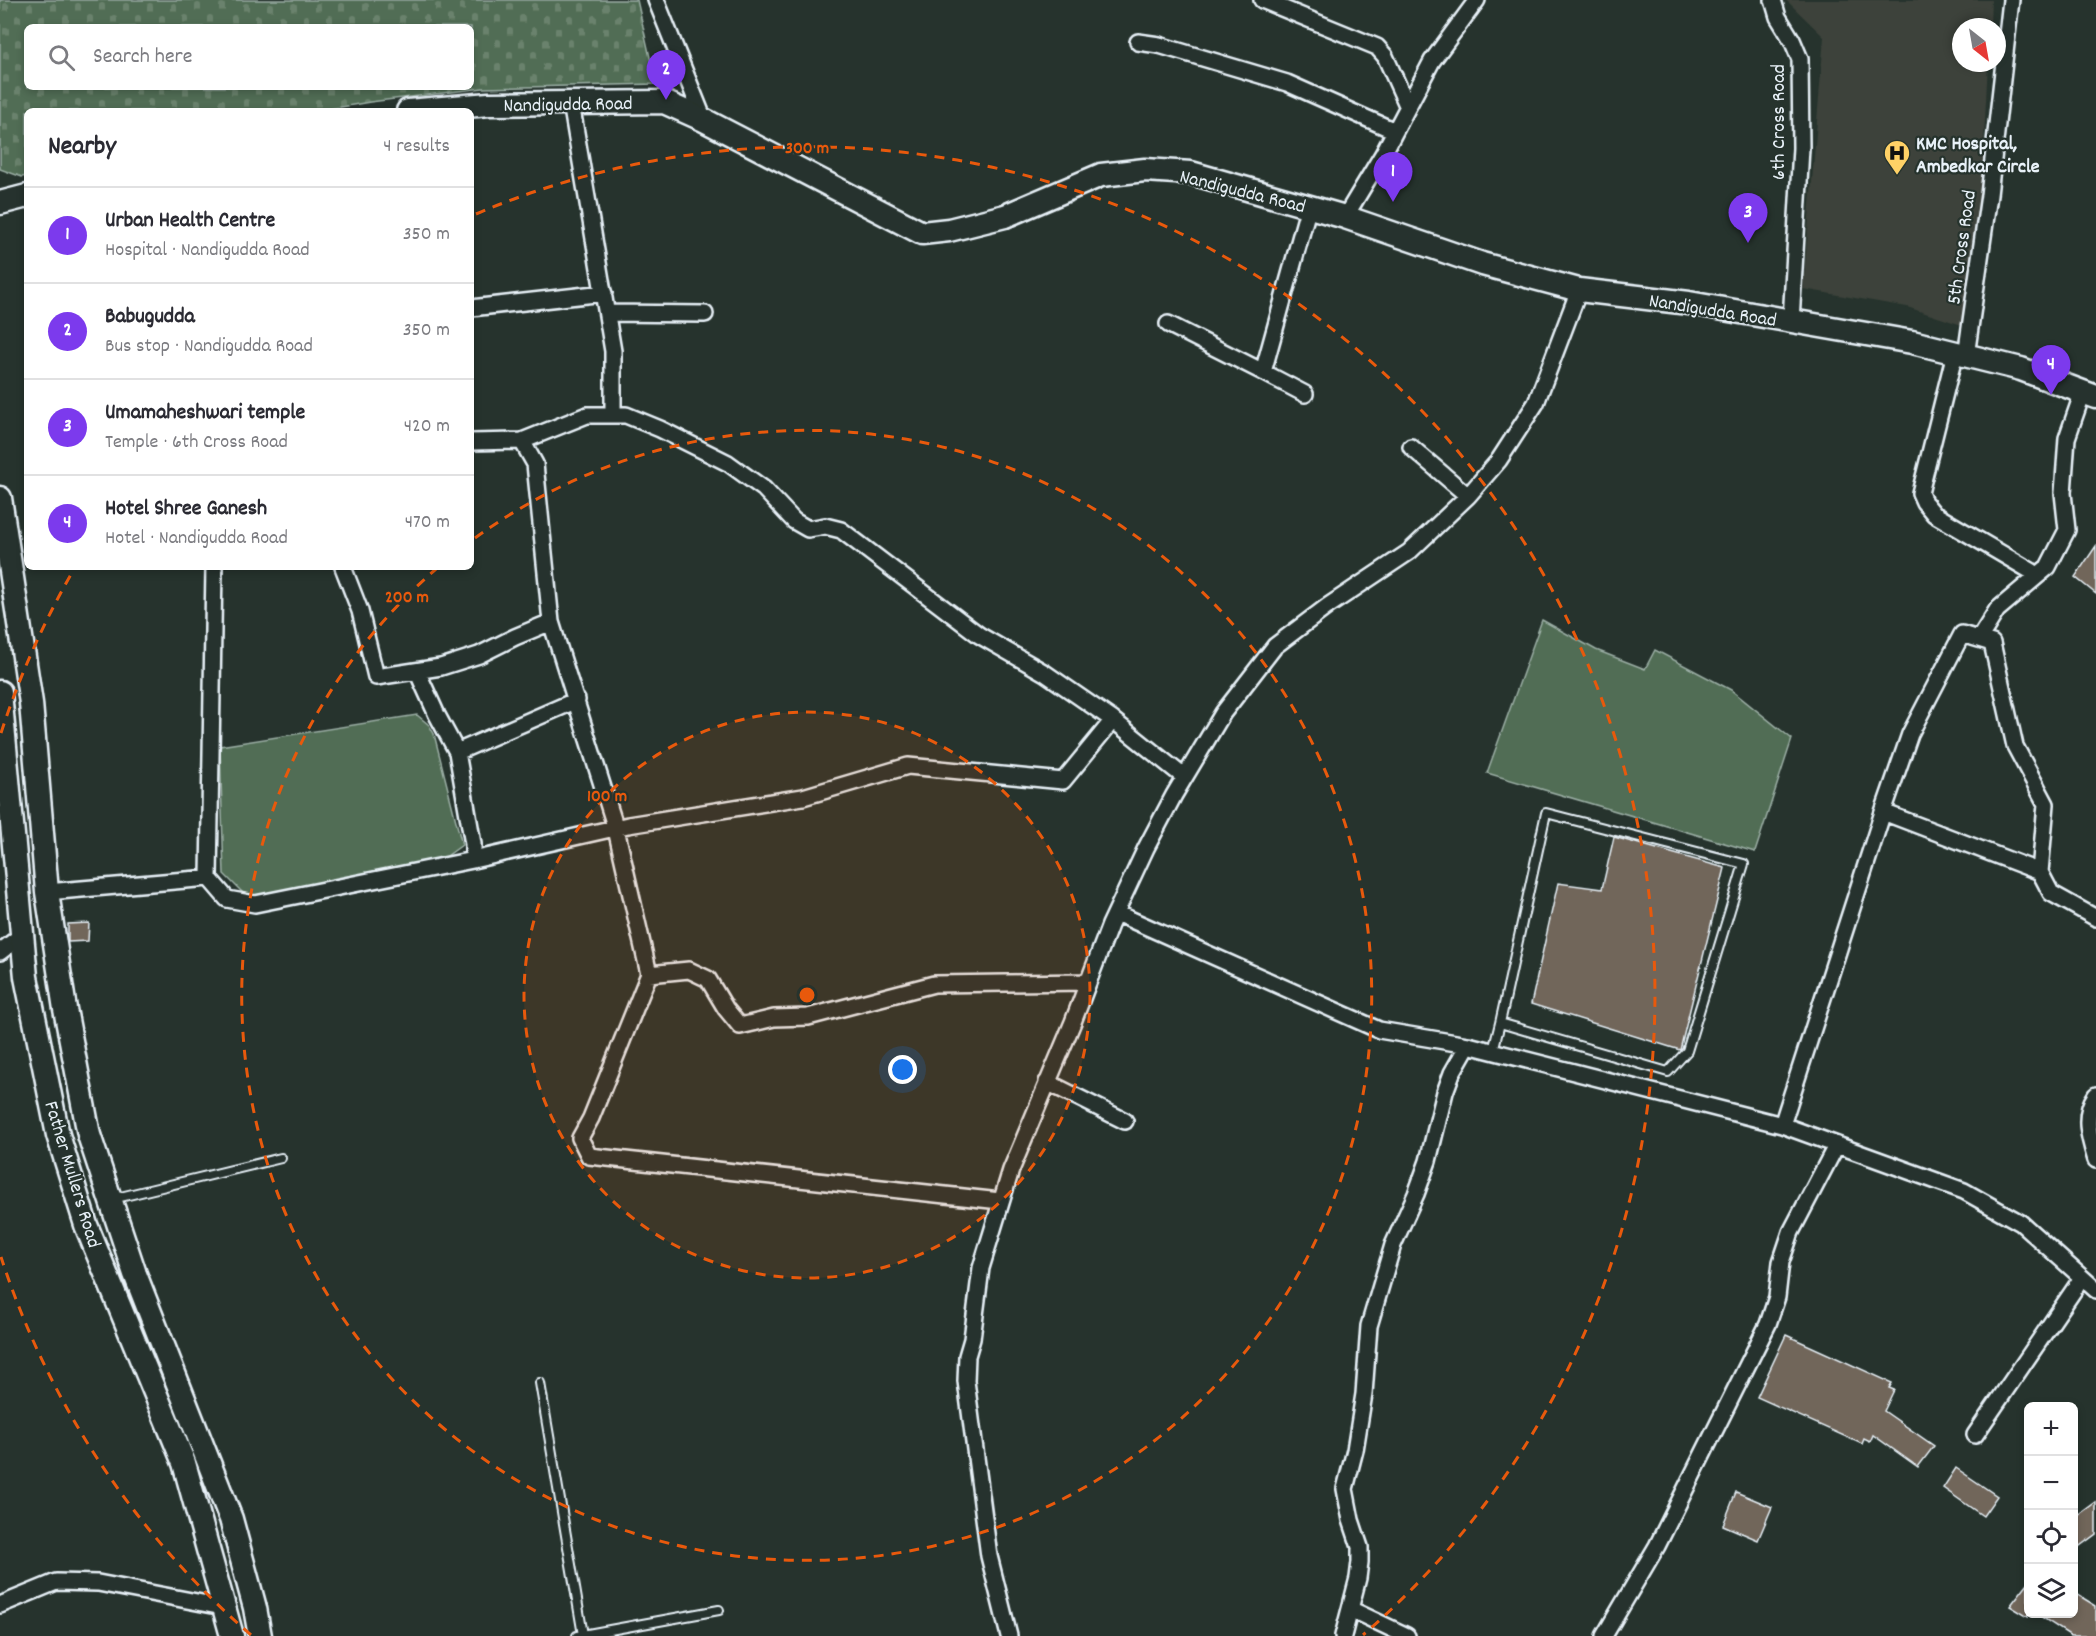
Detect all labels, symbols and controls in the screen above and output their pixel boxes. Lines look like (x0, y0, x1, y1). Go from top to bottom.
north arrow (1952, 18, 2006, 72)
search box (24, 24, 474, 90)
icon: search (45, 41, 78, 74)
text: Search here (93, 42, 192, 73)
pin: 2 (646, 51, 686, 100)
street label: 6th Cross Road (1766, 64, 1794, 180)
street label: Nandigudda Road (503, 91, 633, 121)
text: Nearby (48, 129, 116, 166)
place label: KMC Hospital, Ambedkar Circle (1916, 131, 2040, 182)
text: 4 results (383, 133, 450, 161)
text: 300 m (785, 137, 829, 162)
hospital icon: KMC Hospital, Ambedkar Circle (1882, 138, 1912, 176)
pin: 1 (1374, 152, 1412, 202)
street label: Nandigudda Road (1176, 164, 1308, 222)
street label: 5th Cross Road (1941, 188, 1985, 307)
pin: 3 (1728, 194, 1768, 243)
text: Urban Health Centre (105, 206, 275, 237)
text: 1 (65, 221, 70, 249)
text: 350 m (403, 221, 450, 249)
text: Hospital · Nandigudda Road (105, 237, 310, 265)
street label: Nandigudda Road (1647, 288, 1778, 336)
text: Babugudda (105, 302, 195, 333)
text: 2 (63, 317, 72, 345)
text: 350 m (403, 317, 450, 345)
text: Bus stop · Nandigudda Road (105, 333, 313, 361)
pin: 4 (2032, 346, 2070, 395)
text: Umamaheshwari temple (105, 398, 305, 429)
text: 3 (63, 413, 72, 441)
text: 420 m (404, 413, 450, 441)
text: Temple · 6th Cross Road (105, 429, 288, 457)
text: Hotel Shree Ganesh (105, 494, 267, 525)
text: 4 (63, 509, 72, 537)
text: 470 m (405, 509, 450, 537)
text: Hotel · Nandigudda Road (105, 525, 288, 553)
text: 200 m (385, 586, 429, 611)
text: 100 m (587, 785, 627, 810)
centre of rings (797, 985, 817, 1005)
your location (888, 1055, 917, 1084)
street label: Father Mullers Road (36, 1098, 107, 1252)
map controls (2024, 1402, 2078, 1618)
button: + (2024, 1402, 2078, 1456)
button: − (2024, 1456, 2078, 1510)
button: locate (2024, 1510, 2078, 1564)
button: layers (2024, 1564, 2078, 1618)

